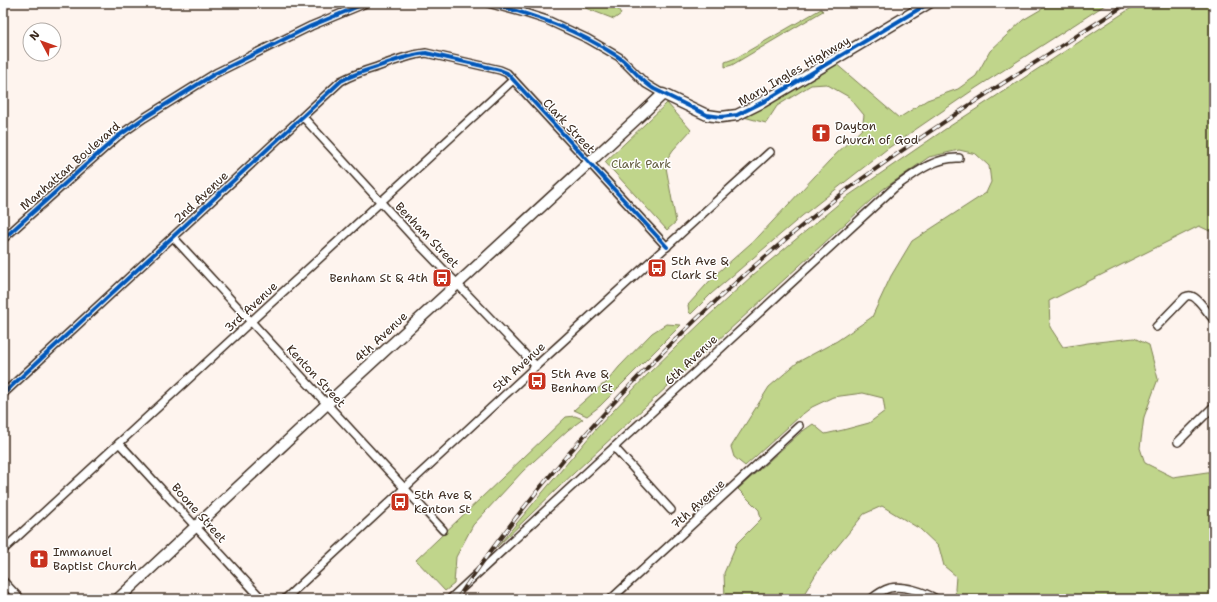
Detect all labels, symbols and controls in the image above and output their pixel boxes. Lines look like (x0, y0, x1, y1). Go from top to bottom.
north arrow (22, 22, 62, 62)
text: N (26, 27, 44, 44)
street label: Mary Ingles Highway (735, 32, 853, 110)
street label: Clark Street (539, 95, 599, 157)
street label: Manhattan Boulevard (17, 118, 124, 214)
place label: Dayton Church of God (835, 118, 919, 148)
church icon: Dayton Church of God (810, 122, 832, 144)
park label: Clark Park (611, 156, 671, 172)
street label: 2nd Avenue (170, 167, 232, 226)
street label: Benham Street (392, 199, 462, 271)
place label: 5th Ave & Clark St (671, 253, 729, 283)
bus stop icon: 5th Ave & Clark St (646, 257, 668, 279)
bus stop icon: Benham St & 4th (431, 267, 453, 289)
place label: Benham St & 4th (329, 270, 428, 286)
street label: 3rd Avenue (221, 278, 281, 336)
street label: 4th Avenue (351, 308, 411, 366)
street label: 6th Avenue (661, 331, 721, 389)
street label: 5th Avenue (489, 338, 549, 395)
street label: Kenton Street (283, 341, 349, 411)
place label: 5th Ave & Benham St (551, 366, 613, 396)
bus stop icon: 5th Ave & Benham St (526, 370, 548, 392)
street label: 7th Avenue (668, 475, 728, 532)
street label: Boone Street (168, 480, 230, 546)
place label: 5th Ave & Kenton St (414, 487, 472, 517)
bus stop icon: 5th Ave & Kenton St (389, 491, 411, 513)
place label: Immanuel Baptist Church (53, 544, 137, 574)
church icon: Immanuel Baptist Church (28, 548, 50, 570)

